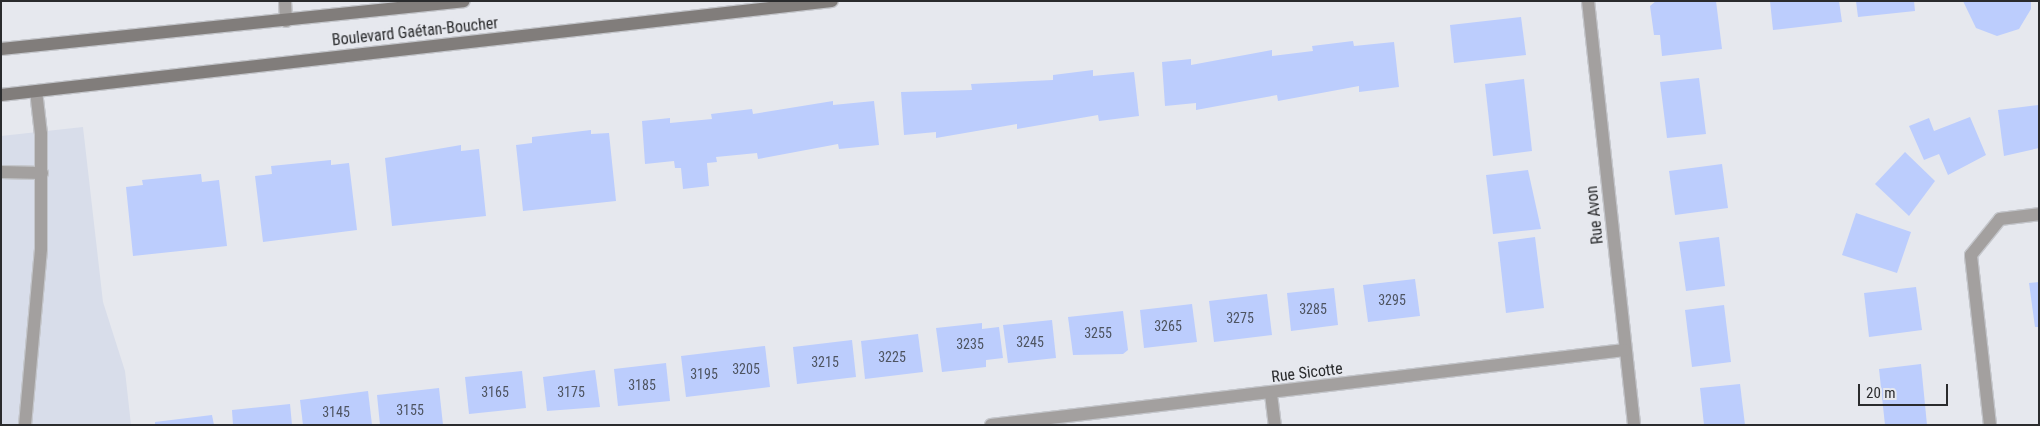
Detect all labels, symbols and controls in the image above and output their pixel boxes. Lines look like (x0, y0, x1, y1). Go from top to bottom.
street label: Boulevard Gaétan-Boucher (331, 14, 499, 50)
street label: Rue Avon (1582, 185, 1608, 245)
house number: 3295 (1378, 292, 1406, 308)
house number: 3285 (1299, 301, 1327, 317)
house number: 3275 (1226, 310, 1254, 326)
house number: 3265 (1154, 318, 1182, 334)
house number: 3255 (1084, 325, 1112, 341)
house number: 3245 (1016, 334, 1044, 350)
house number: 3235 (956, 336, 984, 352)
house number: 3225 (878, 349, 906, 365)
house number: 3215 (811, 354, 839, 370)
street label: Rue Sicotte (1270, 359, 1344, 387)
house number: 3205 (732, 361, 760, 377)
house number: 3195 (690, 366, 718, 382)
scale bar (1860, 374, 1950, 406)
house number: 3185 (628, 377, 656, 393)
house number: 3165 (481, 384, 509, 400)
house number: 3175 (557, 384, 585, 400)
text: 20 m (1866, 384, 1896, 402)
house number: 3155 (396, 402, 424, 418)
house number: 3145 (322, 404, 350, 420)

